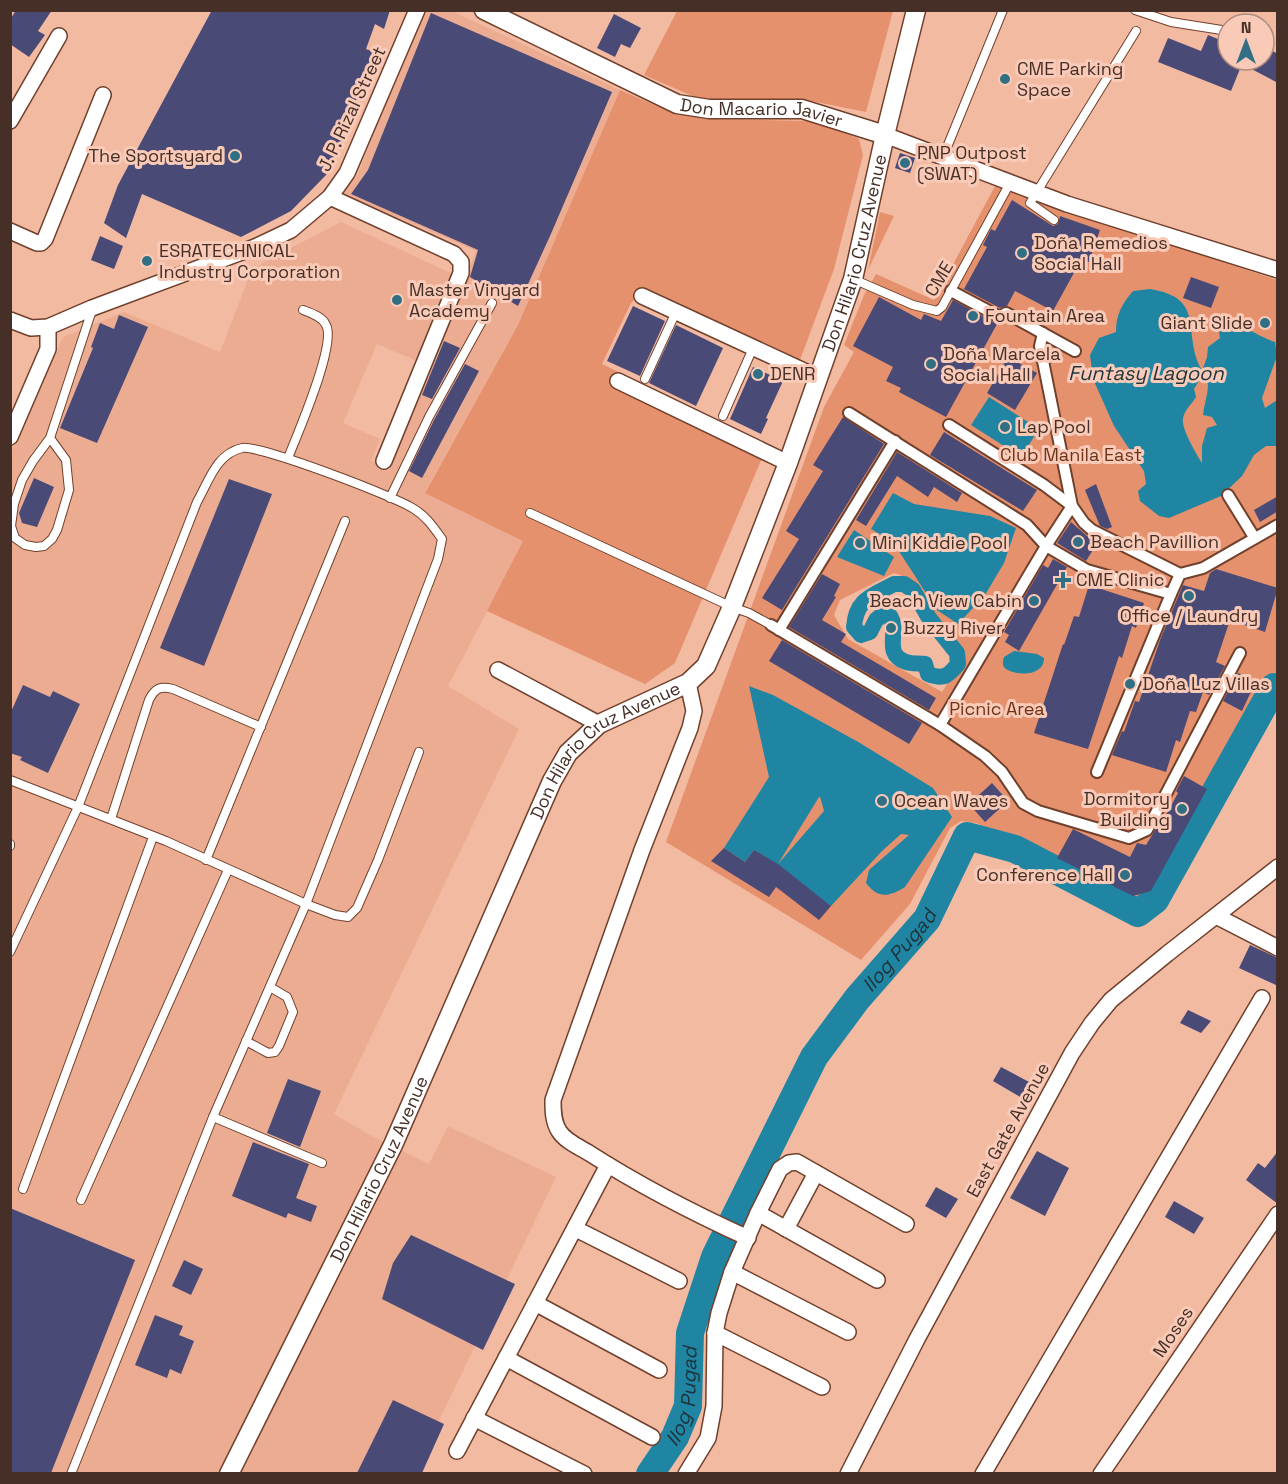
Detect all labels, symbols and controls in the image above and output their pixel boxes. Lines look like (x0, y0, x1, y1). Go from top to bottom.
north arrow (1216, 12, 1276, 72)
text: N (1241, 17, 1251, 38)
street label: J. P. Rizal Street (313, 43, 391, 175)
place label: CME Parking Space (1017, 57, 1123, 101)
marker: CME Parking Space (998, 72, 1012, 86)
street label: Don Macario Javier (678, 93, 846, 132)
place label: PNP Outpost (SWAT) (917, 141, 1027, 185)
place label: The Sportsyard (88, 144, 223, 167)
marker: The Sportsyard (228, 149, 242, 163)
street label: Don Hilario Cruz Avenue (816, 152, 891, 354)
marker: PNP Outpost (SWAT) (898, 156, 912, 170)
place label: Doña Remedios Social Hall (1034, 231, 1168, 275)
place label: ESRATECHNICAL Industry Corporation (159, 239, 340, 283)
marker: Doña Remedios Social Hall (1015, 246, 1029, 260)
marker: ESRATECHNICAL Industry Corporation (140, 254, 154, 268)
street label: CME (919, 257, 958, 301)
place label: Master Vinyard Academy (409, 278, 540, 322)
marker: Master Vinyard Academy (390, 293, 404, 307)
place label: Fountain Area (985, 304, 1105, 327)
marker: Fountain Area (966, 309, 980, 323)
place label: Giant Slide (1161, 311, 1253, 334)
marker: Giant Slide (1258, 316, 1272, 330)
place label: Doña Marcela Social Hall (943, 342, 1061, 386)
marker: Doña Marcela Social Hall (924, 357, 938, 371)
water label: Funtasy Lagoon (1068, 360, 1224, 386)
place label: DENR (770, 362, 815, 385)
marker: DENR (751, 367, 765, 381)
place label: Lap Pool (1017, 415, 1091, 438)
marker: Lap Pool (998, 420, 1012, 434)
park label: Club Manila East (1000, 443, 1142, 466)
place label: Beach Pavillion (1090, 530, 1219, 553)
place label: Mini Kiddie Pool (872, 531, 1008, 554)
marker: Beach Pavillion (1071, 535, 1085, 549)
marker: Mini Kiddie Pool (853, 536, 867, 550)
place label: CME Clinic (1076, 568, 1164, 591)
marker: CME Clinic (1054, 571, 1072, 589)
place label: Beach View Cabin (869, 589, 1022, 612)
marker: Office / Laundry (1182, 589, 1196, 603)
marker: Beach View Cabin (1027, 594, 1041, 608)
place label: Office / Laundry (1120, 604, 1258, 627)
place label: Buzzy River (903, 616, 1003, 639)
marker: Buzzy River (884, 621, 898, 635)
place label: Doña Luz Villas (1142, 672, 1270, 695)
street label: Don Hilario Cruz Avenue (525, 676, 684, 823)
marker: Doña Luz Villas (1123, 677, 1137, 691)
park label: Picnic Area (949, 697, 1045, 720)
place label: Dormitory Building (1083, 787, 1170, 831)
place label: Ocean Waves (894, 789, 1008, 812)
marker: Ocean Waves (875, 794, 889, 808)
marker: Dormitory Building (1175, 802, 1189, 816)
place label: Conference Hall (976, 863, 1113, 886)
marker: Conference Hall (1118, 868, 1132, 882)
water label: Ilog Pugad (856, 904, 943, 997)
street label: East Gate Avenue (961, 1058, 1054, 1201)
street label: Don Hilario Cruz Avenue (325, 1072, 433, 1266)
street label: Moses (1147, 1302, 1198, 1362)
water label: Ilog Pugad (660, 1344, 703, 1451)

